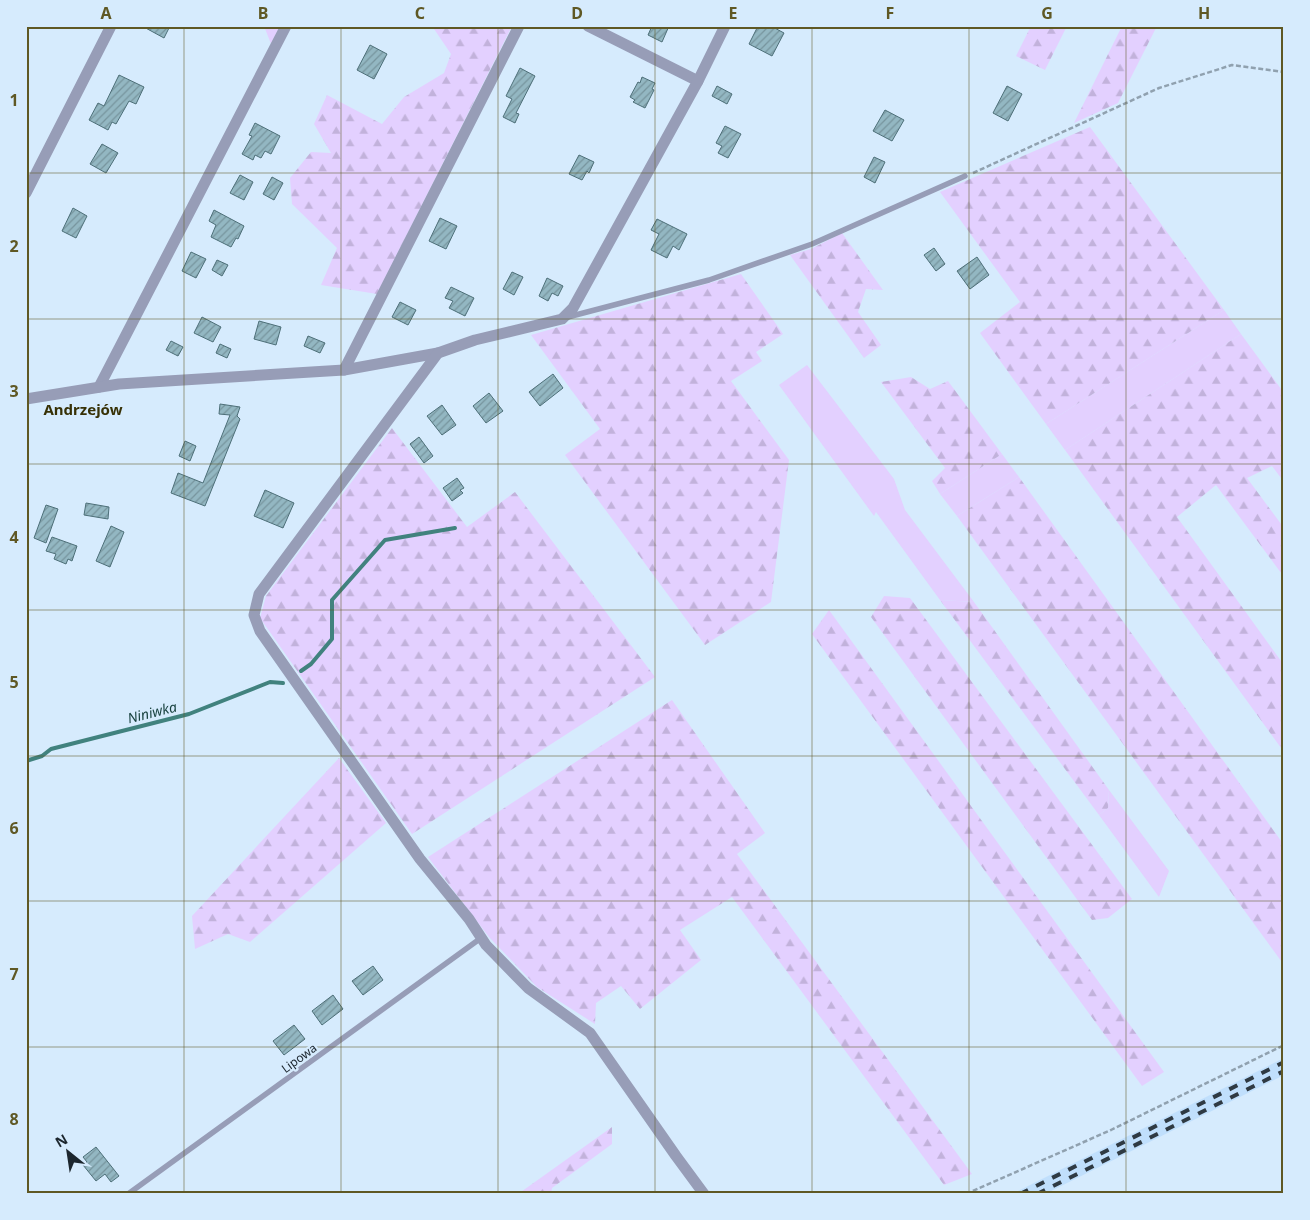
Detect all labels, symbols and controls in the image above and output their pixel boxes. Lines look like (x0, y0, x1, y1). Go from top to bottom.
text: A (100, 2, 112, 24)
text: B (258, 2, 268, 24)
text: C (415, 2, 425, 24)
text: D (571, 2, 583, 24)
text: E (729, 2, 738, 24)
text: F (886, 2, 894, 24)
text: G (1041, 2, 1053, 24)
text: H (1198, 2, 1210, 24)
text: 1 (9, 89, 19, 111)
text: 2 (9, 235, 19, 257)
text: 3 (9, 380, 19, 402)
district label: Andrzejów (43, 399, 123, 419)
text: 4 (9, 526, 19, 548)
text: 5 (9, 671, 19, 693)
water label: Niniwka (125, 697, 179, 727)
text: 6 (9, 817, 19, 839)
text: 7 (9, 963, 19, 985)
street label: Lipowa (278, 1039, 320, 1077)
text: 8 (9, 1108, 19, 1130)
north arrow (42, 1128, 92, 1178)
text: N (52, 1129, 71, 1151)

